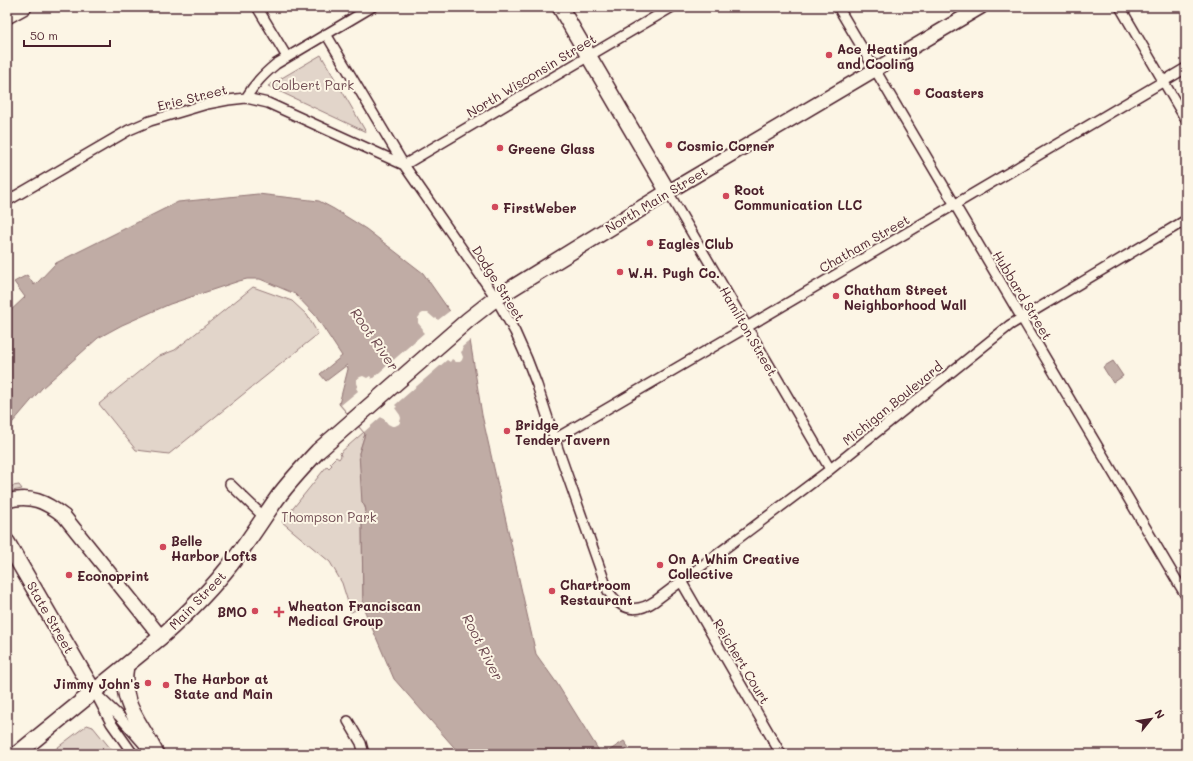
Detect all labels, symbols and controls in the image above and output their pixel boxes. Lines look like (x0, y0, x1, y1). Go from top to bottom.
scale bar (24, 22, 110, 48)
text: 50 m (30, 27, 58, 43)
street label: North Wisconsin Street (463, 29, 599, 120)
place label: Ace Heating and Cooling (837, 40, 918, 72)
marker: Ace Heating and Cooling (824, 50, 834, 60)
park label: Colbert Park (272, 76, 354, 93)
street label: Erie Street (155, 80, 229, 114)
place label: Coasters (925, 84, 984, 101)
marker: Coasters (912, 87, 922, 97)
place label: Cosmic Corner (677, 137, 775, 154)
place label: Greene Glass (508, 140, 595, 157)
marker: Cosmic Corner (664, 140, 674, 150)
marker: Greene Glass (495, 143, 505, 153)
street label: North Main Street (602, 162, 710, 236)
place label: Root Communication LLC (734, 181, 863, 213)
marker: Root Communication LLC (721, 191, 731, 201)
place label: FirstWeber (503, 199, 577, 216)
marker: FirstWeber (490, 202, 500, 212)
street label: Chatham Street (816, 210, 913, 276)
place label: Eagles Club (658, 235, 733, 252)
marker: Eagles Club (645, 238, 655, 248)
street label: Dodge Street (469, 242, 529, 324)
street label: Hubbard Street (990, 247, 1057, 343)
place label: W.H. Pugh Co. (628, 264, 720, 281)
marker: W.H. Pugh Co. (615, 267, 625, 277)
place label: Chatham Street Neighborhood Wall (844, 281, 967, 313)
street label: Hamilton Street (716, 283, 782, 379)
marker: Chatham Street Neighborhood Wall (831, 291, 841, 301)
water label: Root River (346, 304, 404, 374)
street label: Michigan Boulevard (838, 357, 946, 449)
place label: Bridge Tender Tavern (515, 416, 610, 448)
marker: Bridge Tender Tavern (502, 426, 512, 436)
park label: Thompson Park (281, 508, 377, 525)
place label: Belle Harbor Lofts (171, 532, 257, 564)
marker: Belle Harbor Lofts (158, 542, 168, 552)
place label: On A Whim Creative Collective (668, 550, 800, 582)
marker: On A Whim Creative Collective (655, 560, 665, 570)
place label: Econoprint (77, 567, 149, 584)
street label: Main Street (165, 567, 229, 633)
marker: Econoprint (64, 570, 74, 580)
place label: Chartroom Restaurant (560, 576, 633, 608)
street label: State Street (24, 578, 79, 656)
marker: Chartroom Restaurant (547, 586, 557, 596)
place label: Wheaton Franciscan Medical Group (288, 597, 421, 629)
place label: BMO (217, 603, 247, 620)
marker: BMO (250, 606, 260, 616)
marker: Wheaton Franciscan Medical Group (273, 606, 285, 618)
water label: Root River (458, 610, 508, 684)
street label: Reichert Court (710, 615, 774, 707)
place label: The Harbor at State and Main (174, 670, 273, 702)
place label: Jimmy John's (53, 675, 140, 693)
marker: Jimmy John's (143, 678, 153, 688)
marker: The Harbor at State and Main (161, 680, 171, 690)
north arrow (1131, 699, 1171, 739)
text: N (1152, 706, 1169, 721)

